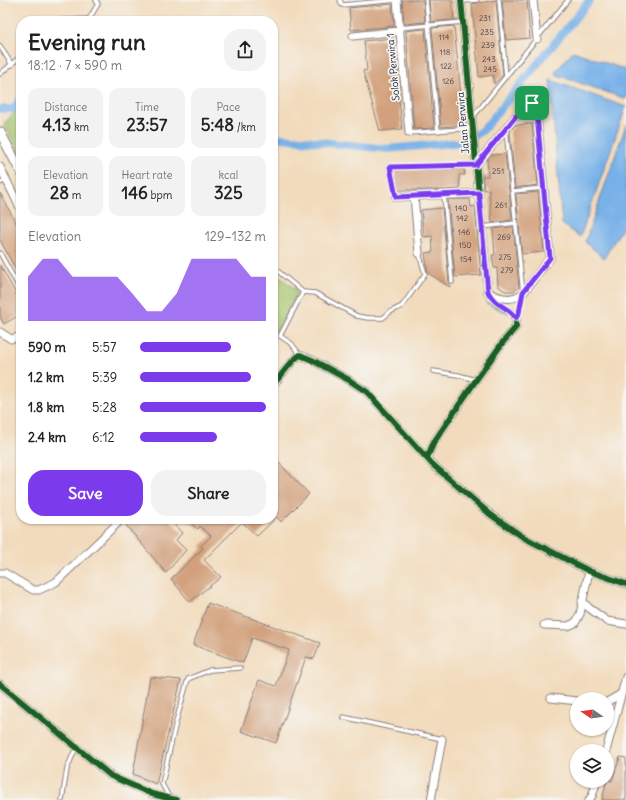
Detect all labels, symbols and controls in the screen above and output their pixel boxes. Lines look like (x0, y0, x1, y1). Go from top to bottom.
house number: 231 (479, 13, 491, 23)
house number: 235 (480, 27, 494, 37)
text: Evening run (28, 28, 146, 56)
button: share (224, 29, 266, 71)
house number: 114 (439, 32, 450, 42)
street label: Solok Perwira 1 (384, 33, 402, 101)
house number: 239 (481, 40, 495, 50)
house number: 118 (440, 47, 451, 57)
house number: 243 (482, 54, 496, 64)
text: 18:12 · 7 × 590 m (28, 57, 122, 74)
house number: 122 (440, 61, 453, 71)
house number: 245 (483, 64, 497, 74)
house number: 126 (442, 76, 454, 86)
pin (515, 86, 549, 120)
street label: Jalan Perwira (454, 91, 472, 154)
icon: arrive (521, 92, 543, 114)
text: Distance (44, 100, 87, 114)
text: Time (135, 100, 159, 114)
text: Pace (216, 100, 240, 114)
text: 4.13 (42, 114, 71, 136)
text: 23:57 (127, 114, 167, 136)
text: 5:48 (201, 114, 234, 136)
text: km (71, 120, 89, 134)
text: /km (234, 120, 256, 134)
house number: 251 (492, 166, 504, 176)
text: Elevation (43, 168, 88, 182)
text: Heart rate (121, 168, 173, 182)
text: kcal (218, 168, 238, 182)
text: 28 (50, 182, 69, 204)
text: 146 (121, 182, 148, 204)
text: 325 (214, 182, 243, 204)
text: m (69, 188, 81, 202)
text: bpm (148, 188, 172, 202)
house number: 261 (495, 200, 507, 210)
house number: 140 (454, 203, 468, 213)
house number: 142 (456, 213, 469, 223)
house number: 146 (458, 227, 471, 237)
text: Elevation (28, 228, 81, 245)
text: 129–132 m (205, 228, 266, 245)
house number: 269 (497, 232, 511, 242)
house number: 150 (458, 240, 472, 250)
house number: 275 (499, 252, 512, 262)
house number: 154 (460, 254, 473, 264)
house number: 279 (501, 265, 514, 275)
text: 590 m (28, 339, 66, 356)
text: 5:57 (92, 339, 116, 356)
text: 1.2 km (28, 369, 64, 386)
text: 5:39 (92, 369, 117, 386)
text: 1.8 km (28, 399, 64, 416)
text: 5:28 (92, 399, 117, 416)
text: 2.4 km (28, 429, 66, 446)
text: 6:12 (92, 429, 115, 446)
button: Save (28, 470, 143, 516)
button: Share (151, 470, 266, 516)
north arrow (570, 692, 614, 736)
map controls (570, 692, 614, 788)
button: layers (570, 744, 614, 788)

